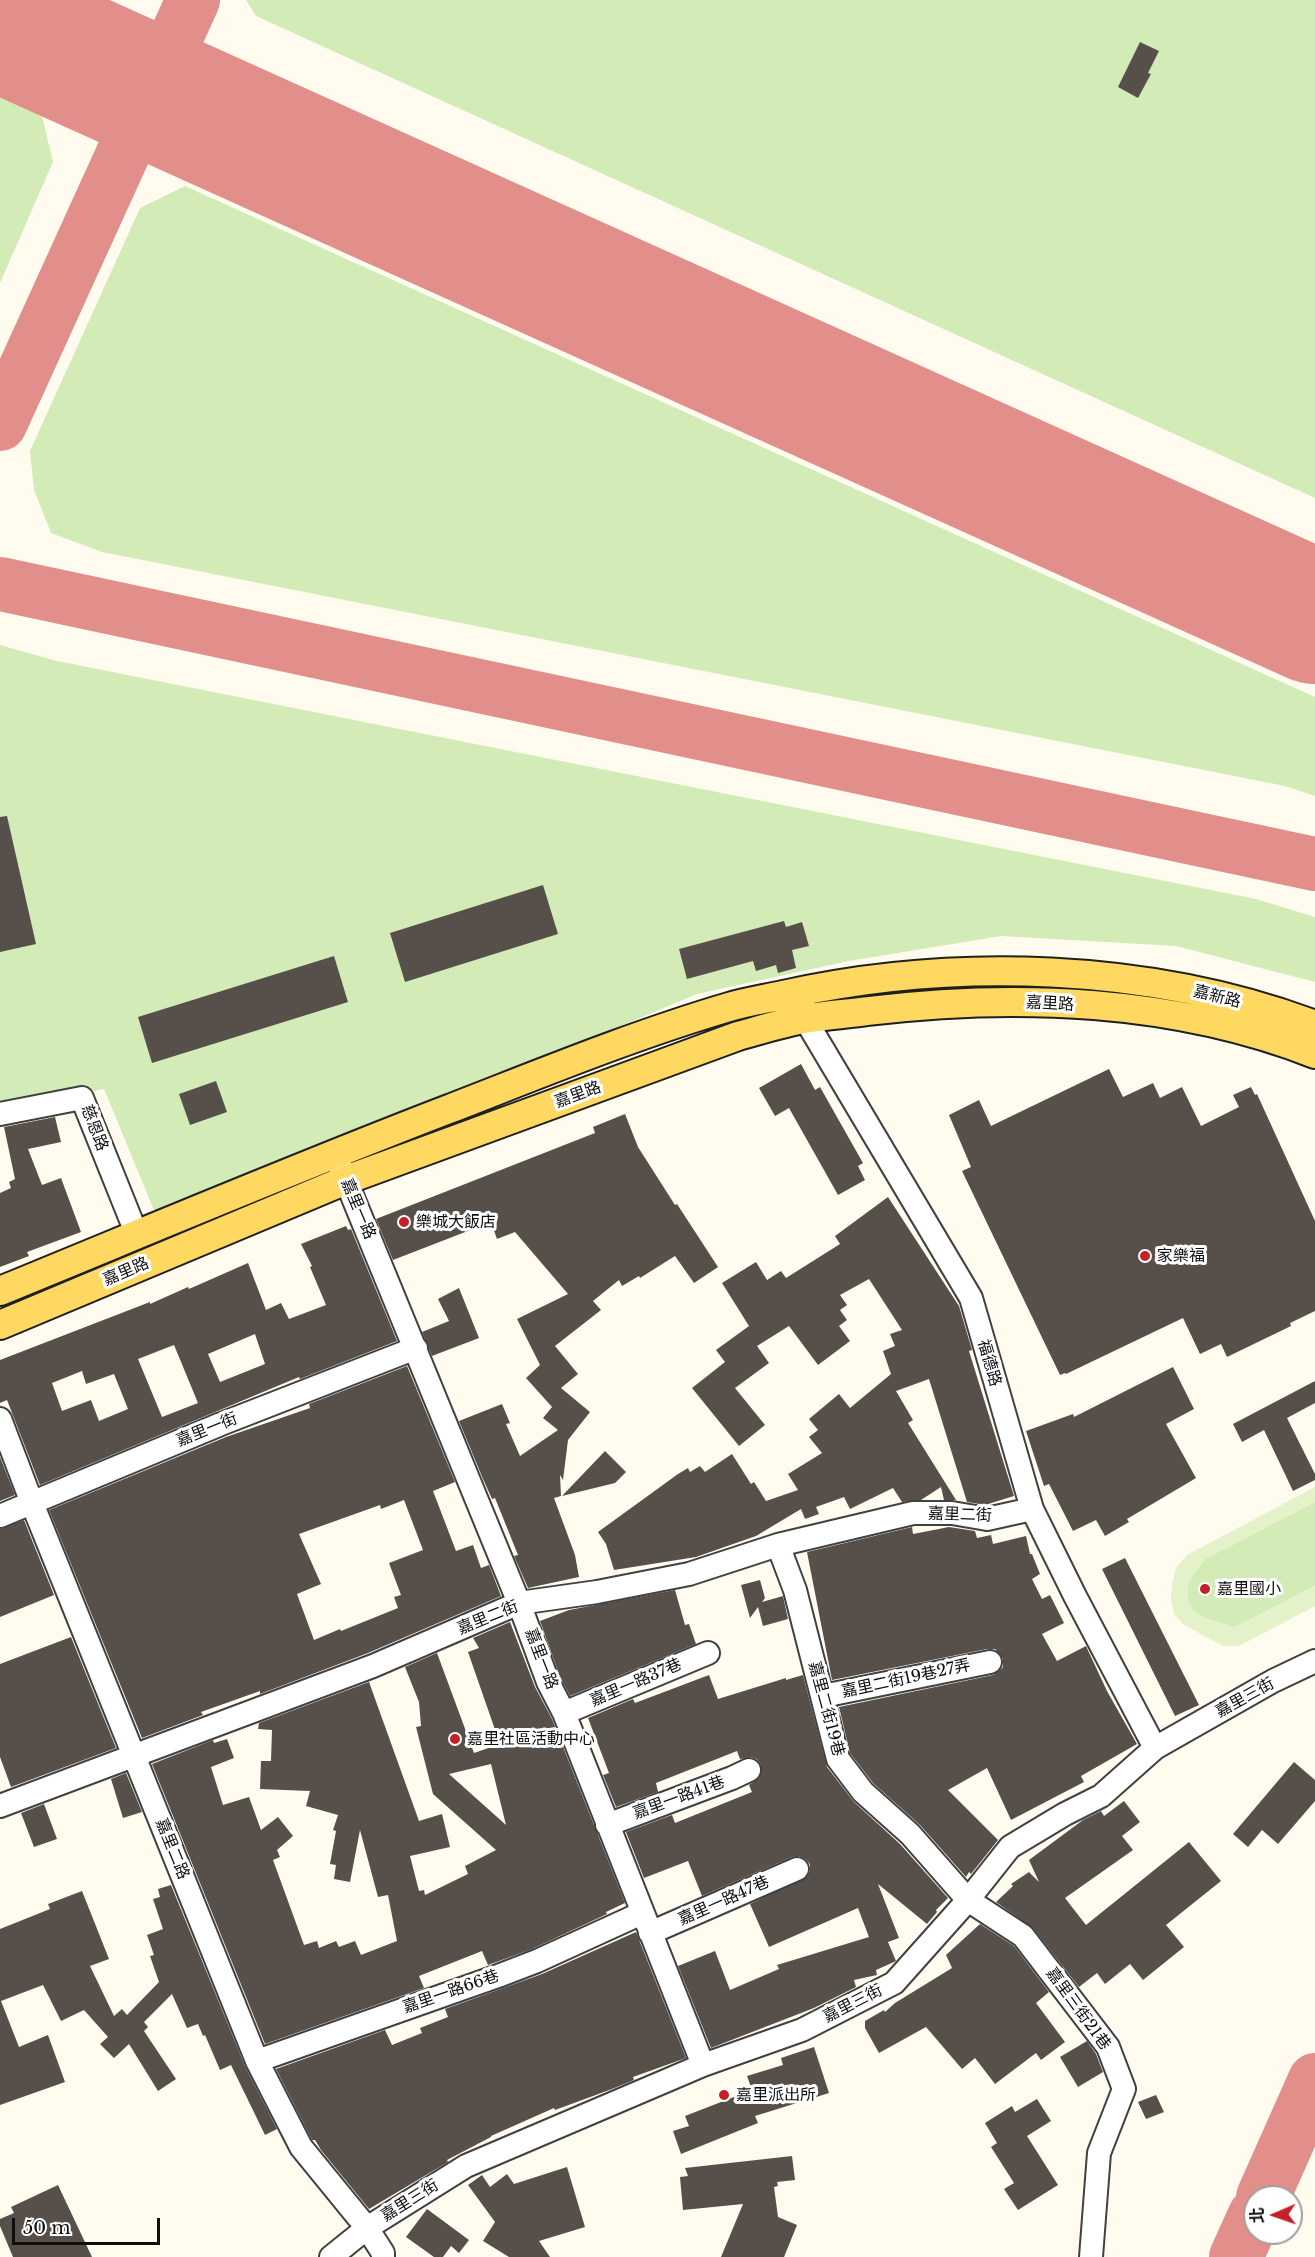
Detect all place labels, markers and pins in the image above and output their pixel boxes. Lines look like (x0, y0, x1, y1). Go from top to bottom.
place label: 樂城大飯店 (416, 1212, 496, 1232)
marker: 樂城大飯店 (397, 1215, 411, 1229)
place label: 家樂福 (1157, 1246, 1205, 1266)
marker: 家樂福 (1138, 1249, 1152, 1263)
place label: 嘉里國小 (1217, 1579, 1281, 1599)
marker: 嘉里國小 (1198, 1582, 1212, 1596)
place label: 嘉里社區活動中心 (467, 1729, 595, 1749)
marker: 嘉里社區活動中心 (448, 1732, 462, 1746)
place label: 嘉里派出所 (736, 2085, 816, 2105)
marker: 嘉里派出所 (717, 2088, 731, 2102)

